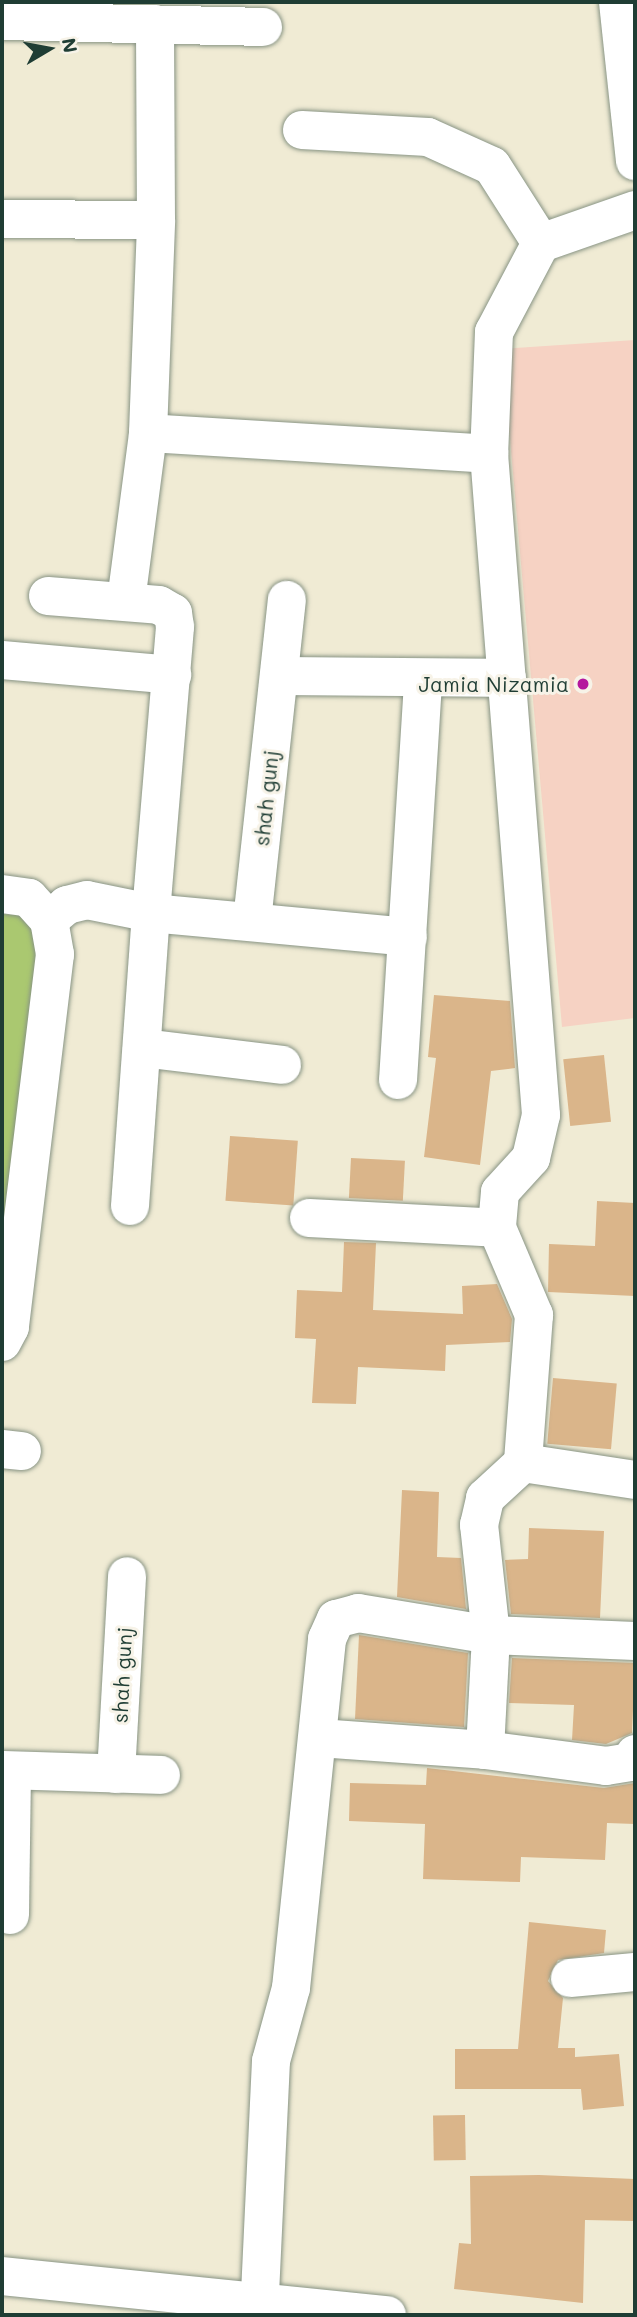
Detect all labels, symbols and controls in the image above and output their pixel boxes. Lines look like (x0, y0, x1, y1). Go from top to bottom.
north arrow (14, 14, 84, 84)
text: N (57, 36, 84, 55)
place label: Jamia Nizamia (418, 671, 569, 697)
marker: Jamia Nizamia (575, 676, 591, 692)
street label: shah gunj (248, 749, 284, 847)
street label: shah gunj (107, 1626, 137, 1724)

